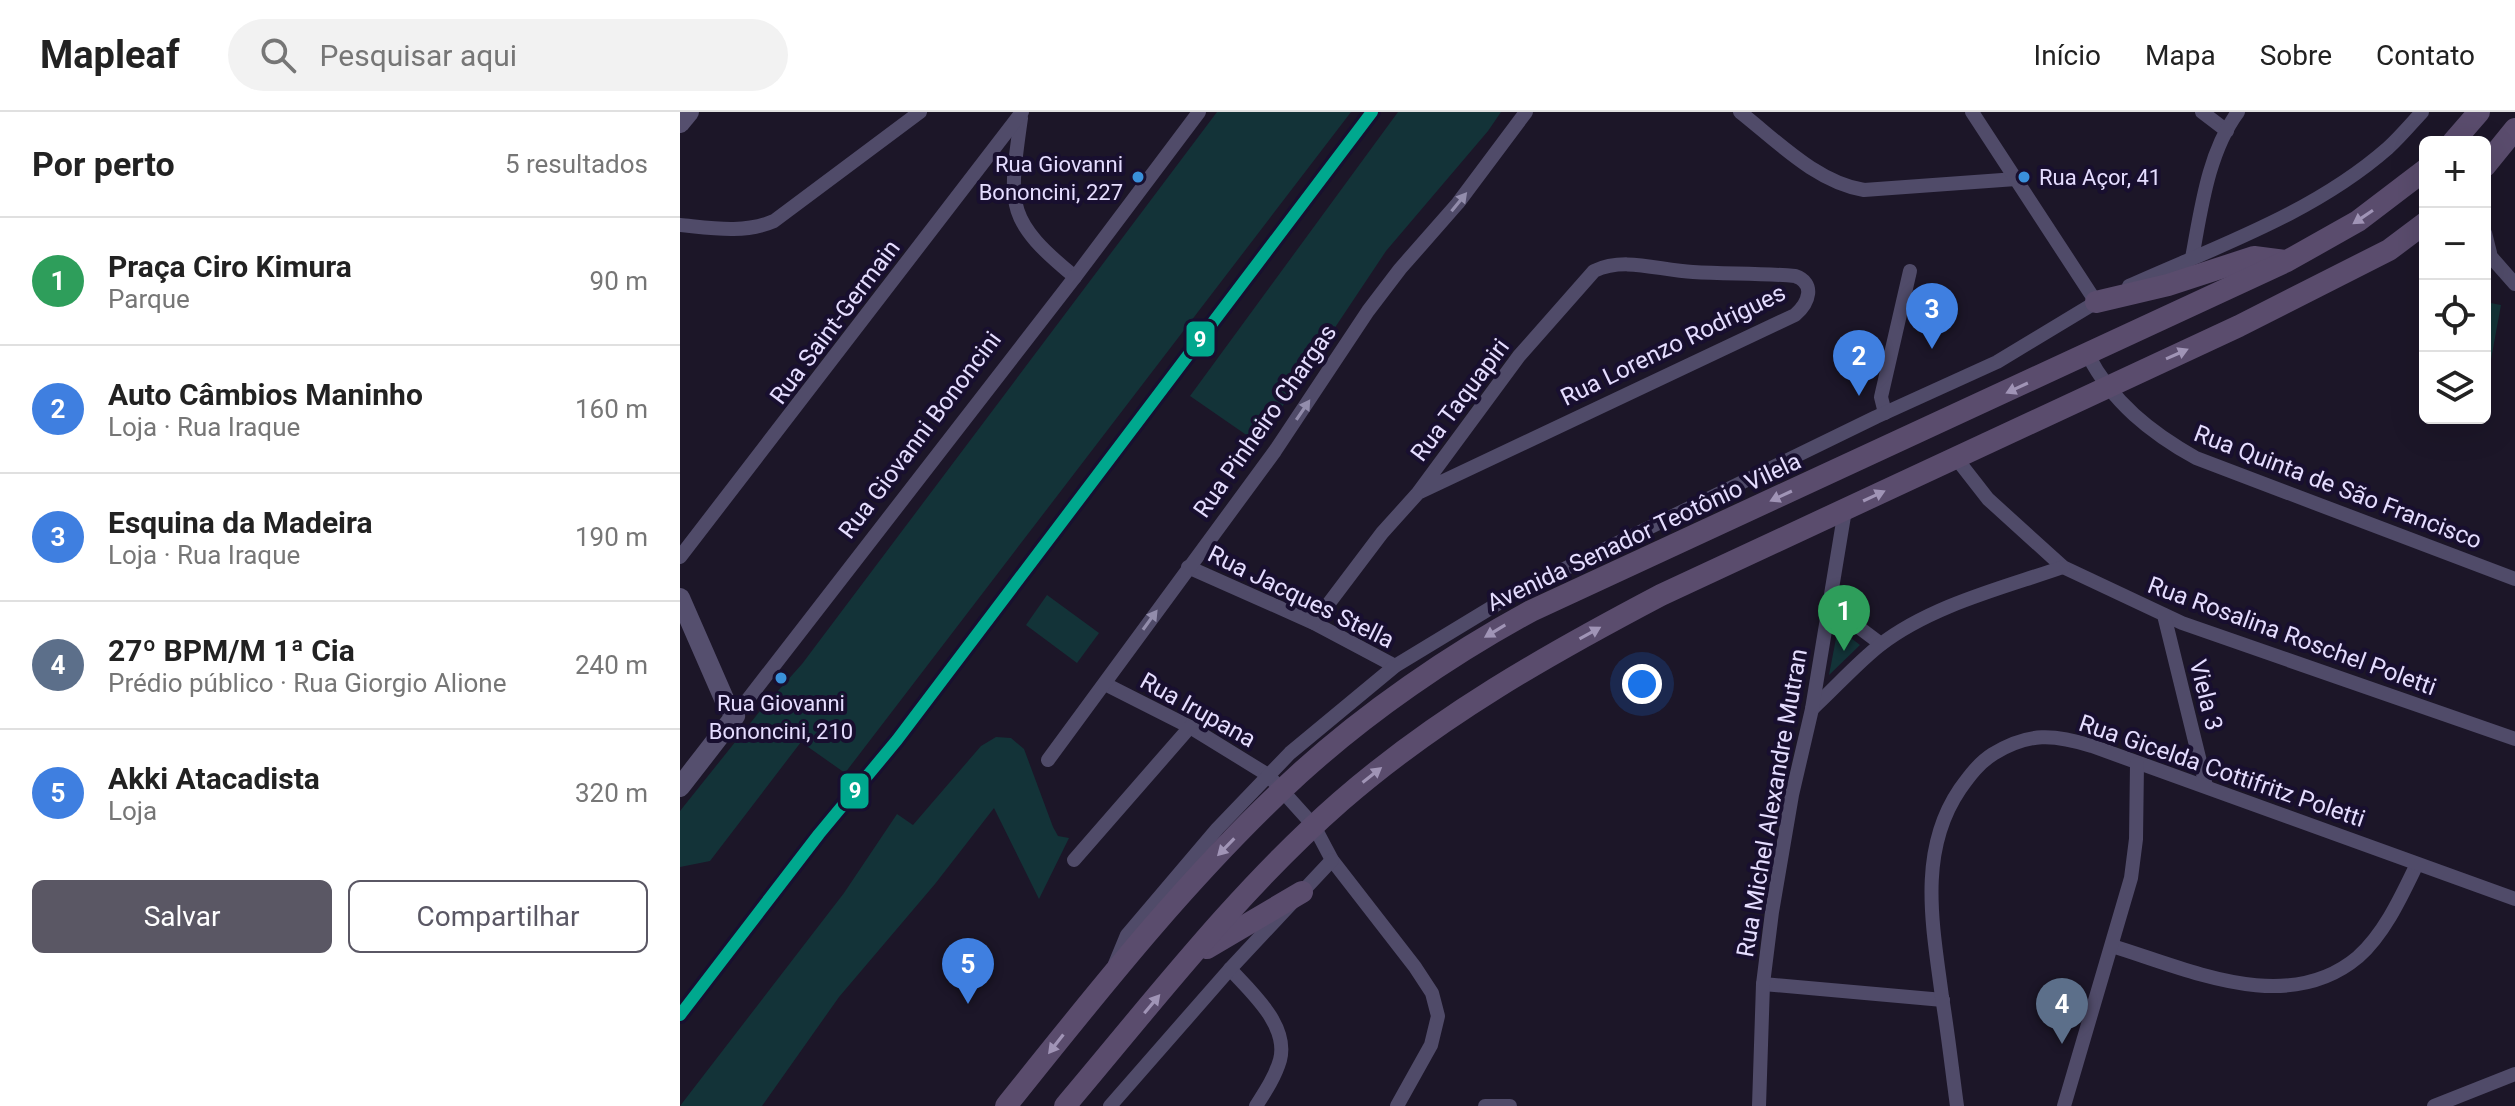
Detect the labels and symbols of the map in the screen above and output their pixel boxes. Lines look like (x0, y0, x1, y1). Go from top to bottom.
place label: Rua Giovanni Bononcini, 227 (979, 152, 1123, 205)
place label: Rua Açor, 41 (2039, 165, 2161, 190)
marker: Rua Giovanni Bononcini, 227 (1130, 169, 1146, 185)
marker: Rua Açor, 41 (2016, 169, 2032, 185)
one-way arrow (1450, 192, 1467, 213)
one-way arrow (2352, 209, 2374, 224)
street label: Rua Saint-Germain (764, 234, 906, 410)
street label: Rua Lorenzo Rodrigues (1556, 278, 1790, 412)
pin: 3 (1906, 283, 1958, 349)
street label: Rua Pinheiro Chargas (1188, 319, 1342, 523)
line badge: 9 (1185, 320, 1216, 358)
street label: Rua Giovanni Bononcini (833, 326, 1007, 544)
text: 9 (1194, 327, 1206, 352)
pin: 2 (1833, 330, 1885, 396)
street label: Rua Taquapiri (1405, 333, 1515, 467)
one-way arrow (2165, 347, 2189, 361)
one-way arrow (2006, 381, 2029, 394)
one-way arrow (1295, 399, 1309, 421)
street label: Rua Quinta de São Francisco (2190, 419, 2486, 555)
street label: Avenida Senador Teotônio Vilela (1483, 447, 1805, 617)
one-way arrow (1769, 489, 1793, 503)
one-way arrow (1863, 489, 1886, 503)
street label: Rua Jacques Stella (1203, 540, 1399, 654)
street label: Rua Rosalina Roschel Poletti (2144, 571, 2440, 701)
pin: 1 (1818, 585, 1870, 651)
one-way arrow (1142, 610, 1157, 631)
one-way arrow (1484, 623, 1506, 637)
one-way arrow (1578, 626, 1601, 640)
street label: Rua Michel Alexandre Mutran (1731, 647, 1813, 959)
street label: Viela 3 (2184, 657, 2228, 733)
your location (1622, 664, 1662, 704)
street label: Rua Irupana (1135, 667, 1261, 753)
marker: Rua Giovanni Bononcini, 210 (773, 670, 789, 686)
place label: Rua Giovanni Bononcini, 210 (709, 691, 853, 744)
street label: Rua Gicelda Cottifritz Poletti (2075, 709, 2369, 833)
one-way arrow (1362, 767, 1382, 784)
line badge: 9 (839, 772, 870, 810)
text: 9 (849, 778, 861, 803)
one-way arrow (1217, 837, 1235, 856)
pin: 5 (942, 938, 994, 1004)
pin: 4 (2036, 978, 2088, 1044)
one-way arrow (1143, 994, 1160, 1014)
one-way arrow (1048, 1034, 1064, 1054)

